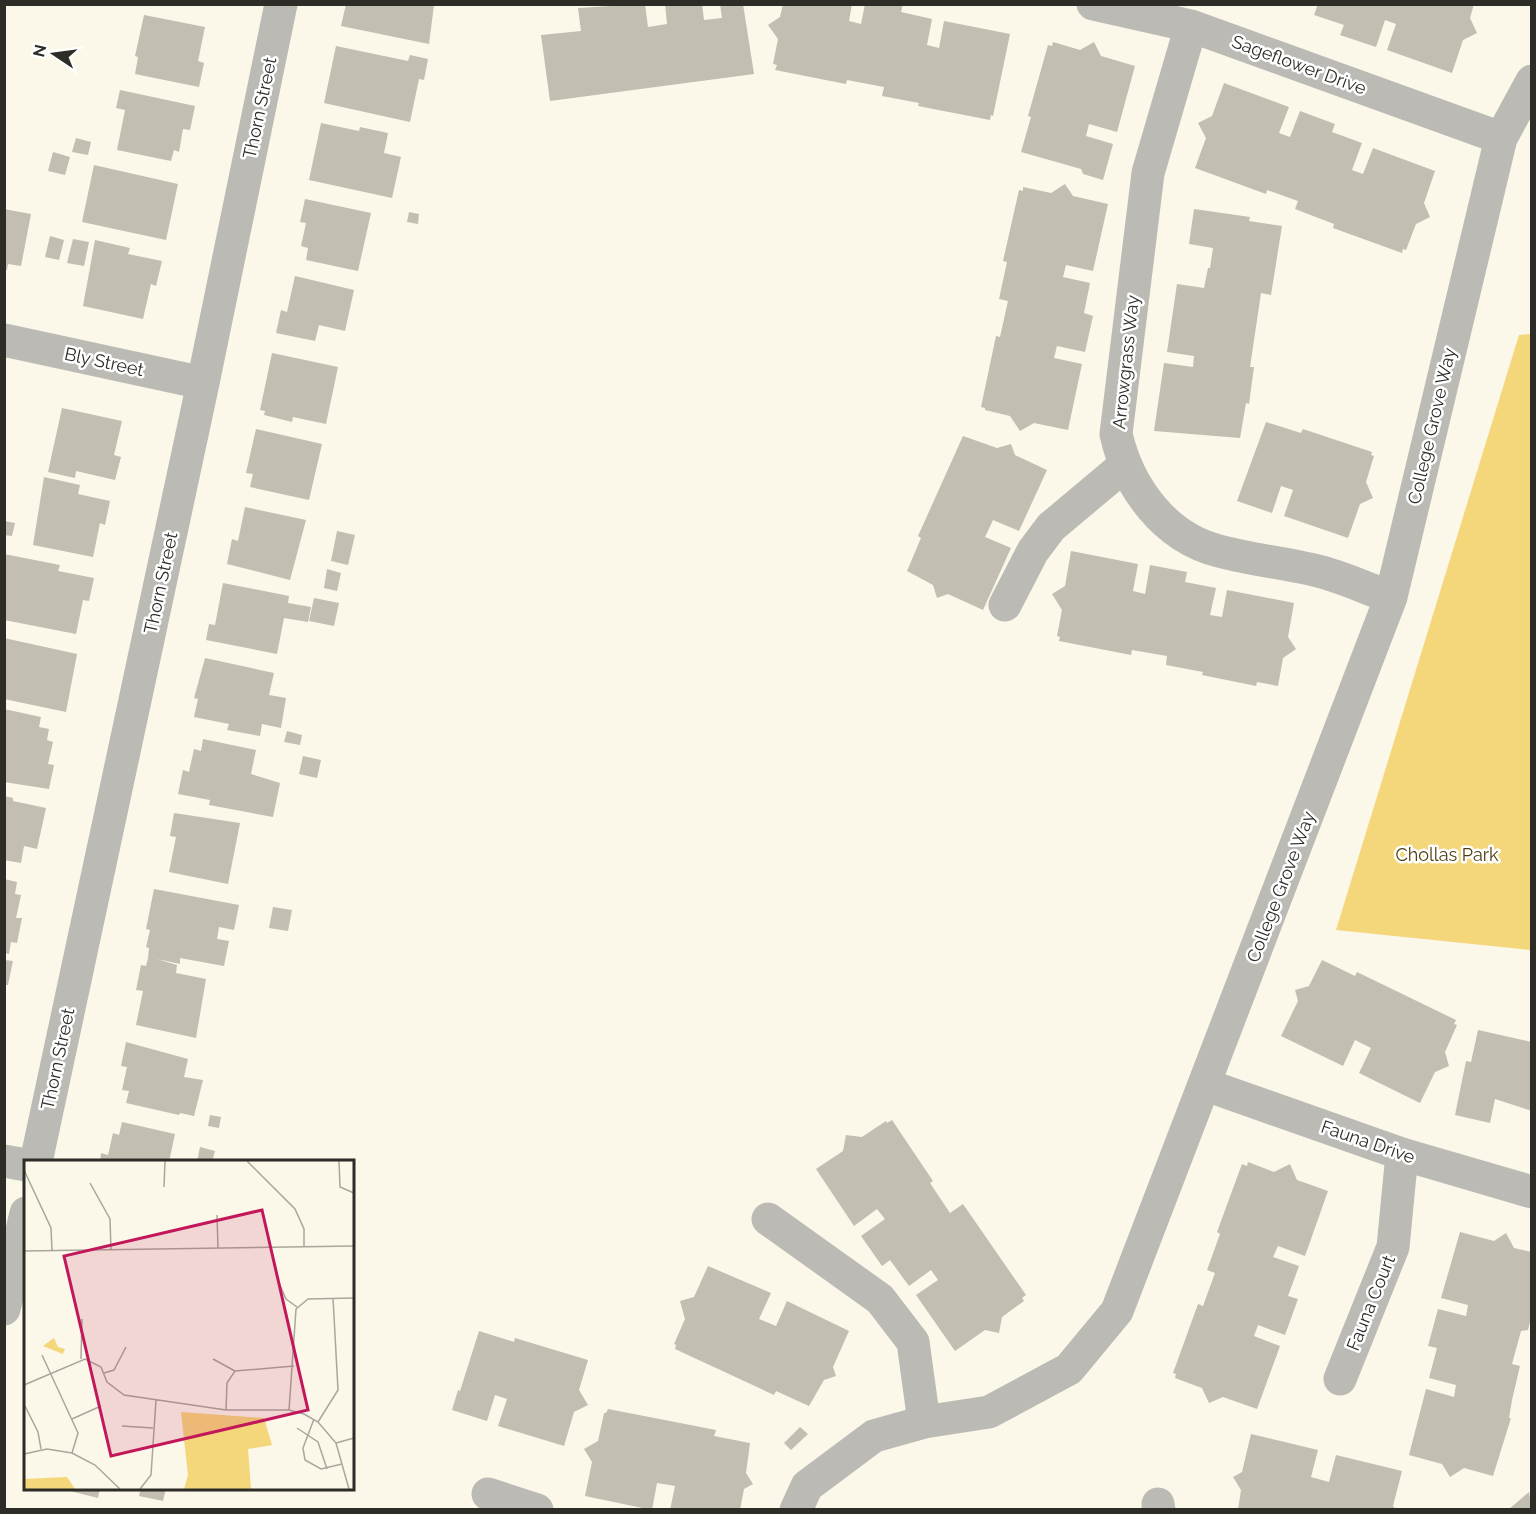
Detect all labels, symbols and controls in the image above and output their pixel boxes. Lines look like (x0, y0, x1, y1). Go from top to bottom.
north arrow (24, 24, 84, 84)
street label: Sageflower Drive (1229, 30, 1370, 99)
text: N (29, 43, 51, 59)
street label: Thorn Street (238, 55, 281, 161)
street label: Arrowgrass Way (1108, 294, 1143, 430)
street label: Bly Street (63, 343, 146, 380)
street label: College Grove Way (1403, 345, 1460, 506)
street label: Thorn Street (139, 530, 182, 636)
street label: College Grove Way (1242, 808, 1319, 965)
park label: Chollas Park (1395, 844, 1499, 865)
street label: Thorn Street (36, 1006, 79, 1112)
street label: Fauna Drive (1319, 1116, 1418, 1168)
inset map (24, 1160, 354, 1490)
street label: Fauna Court (1342, 1252, 1399, 1354)

